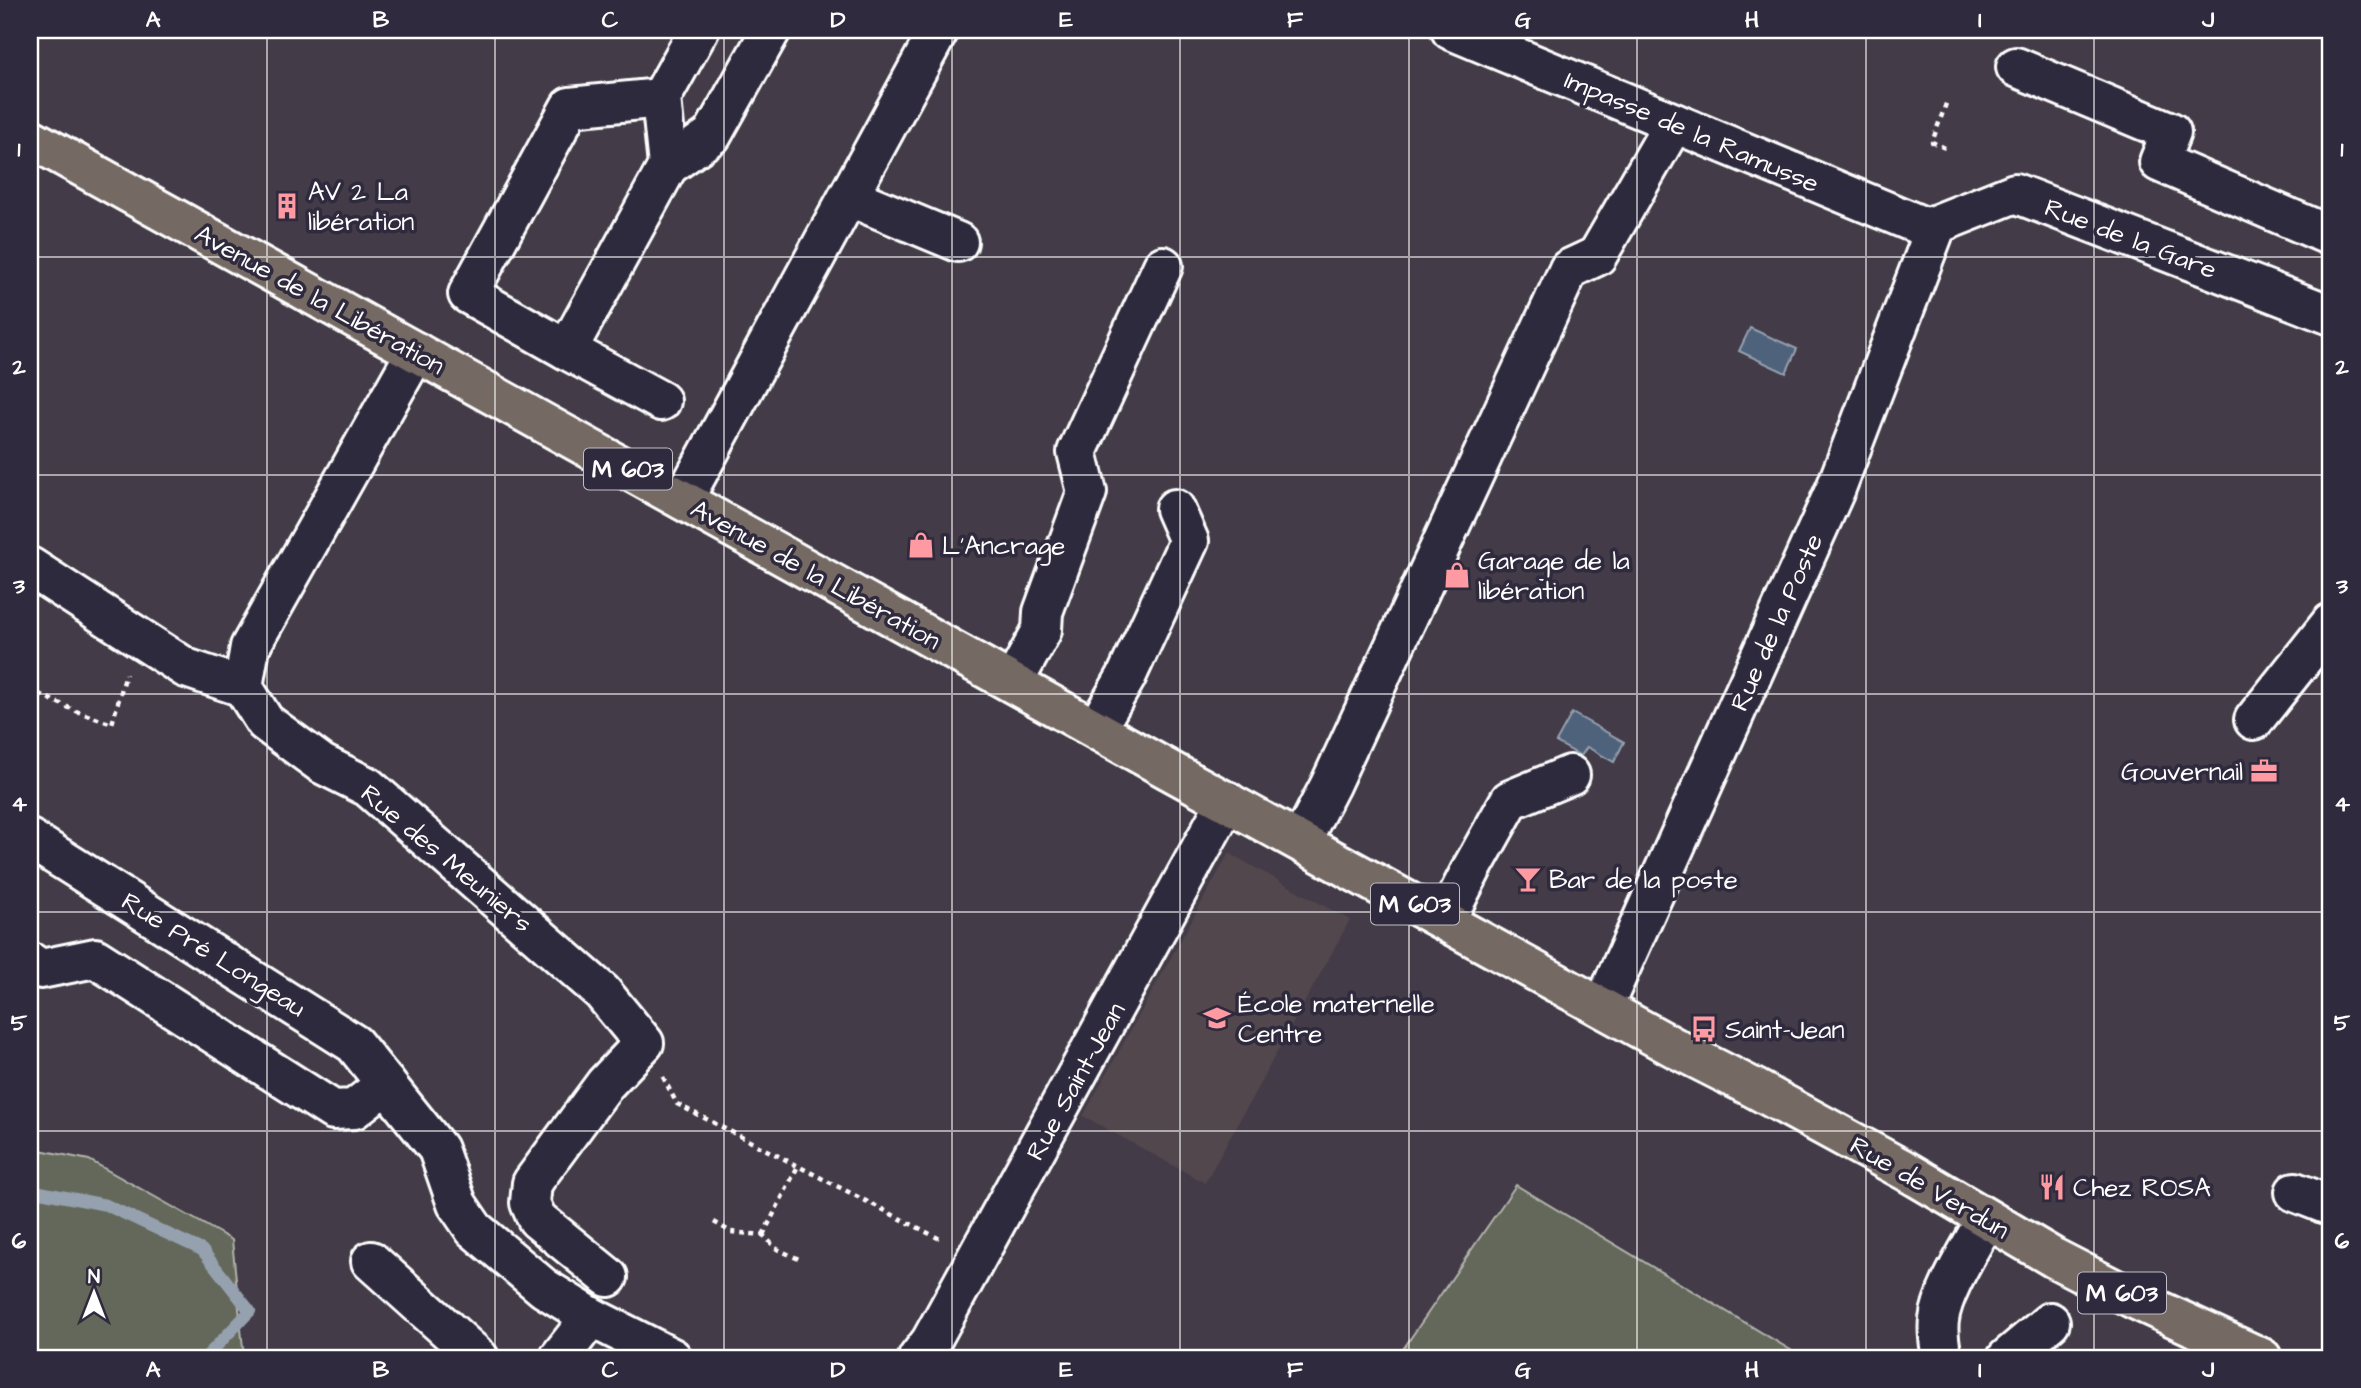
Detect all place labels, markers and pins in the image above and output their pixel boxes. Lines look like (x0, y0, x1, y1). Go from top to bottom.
place label: AV 2 La libération (308, 174, 414, 240)
building icon: AV 2 La libération (272, 191, 302, 221)
place label: L'Ancrage (942, 528, 1065, 566)
shop icon: L'Ancrage (906, 530, 936, 560)
place label: Garage de la libération (1478, 543, 1630, 609)
shop icon: Garage de la libération (1442, 560, 1472, 590)
place label: Gouvernail (2121, 754, 2243, 790)
office icon: Gouvernail (2249, 756, 2279, 786)
place label: Bar de la poste (1549, 862, 1738, 898)
bar icon: Bar de la poste (1513, 864, 1543, 894)
place label: École maternelle Centre (1238, 986, 1435, 1052)
school or university icon: École maternelle Centre (1202, 1003, 1232, 1033)
place label: Saint-Jean (1725, 1012, 1845, 1048)
bus stop icon: Saint-Jean (1689, 1014, 1719, 1044)
place label: Chez ROSA (2073, 1170, 2211, 1206)
restaurant icon: Chez ROSA (2037, 1172, 2067, 1202)

